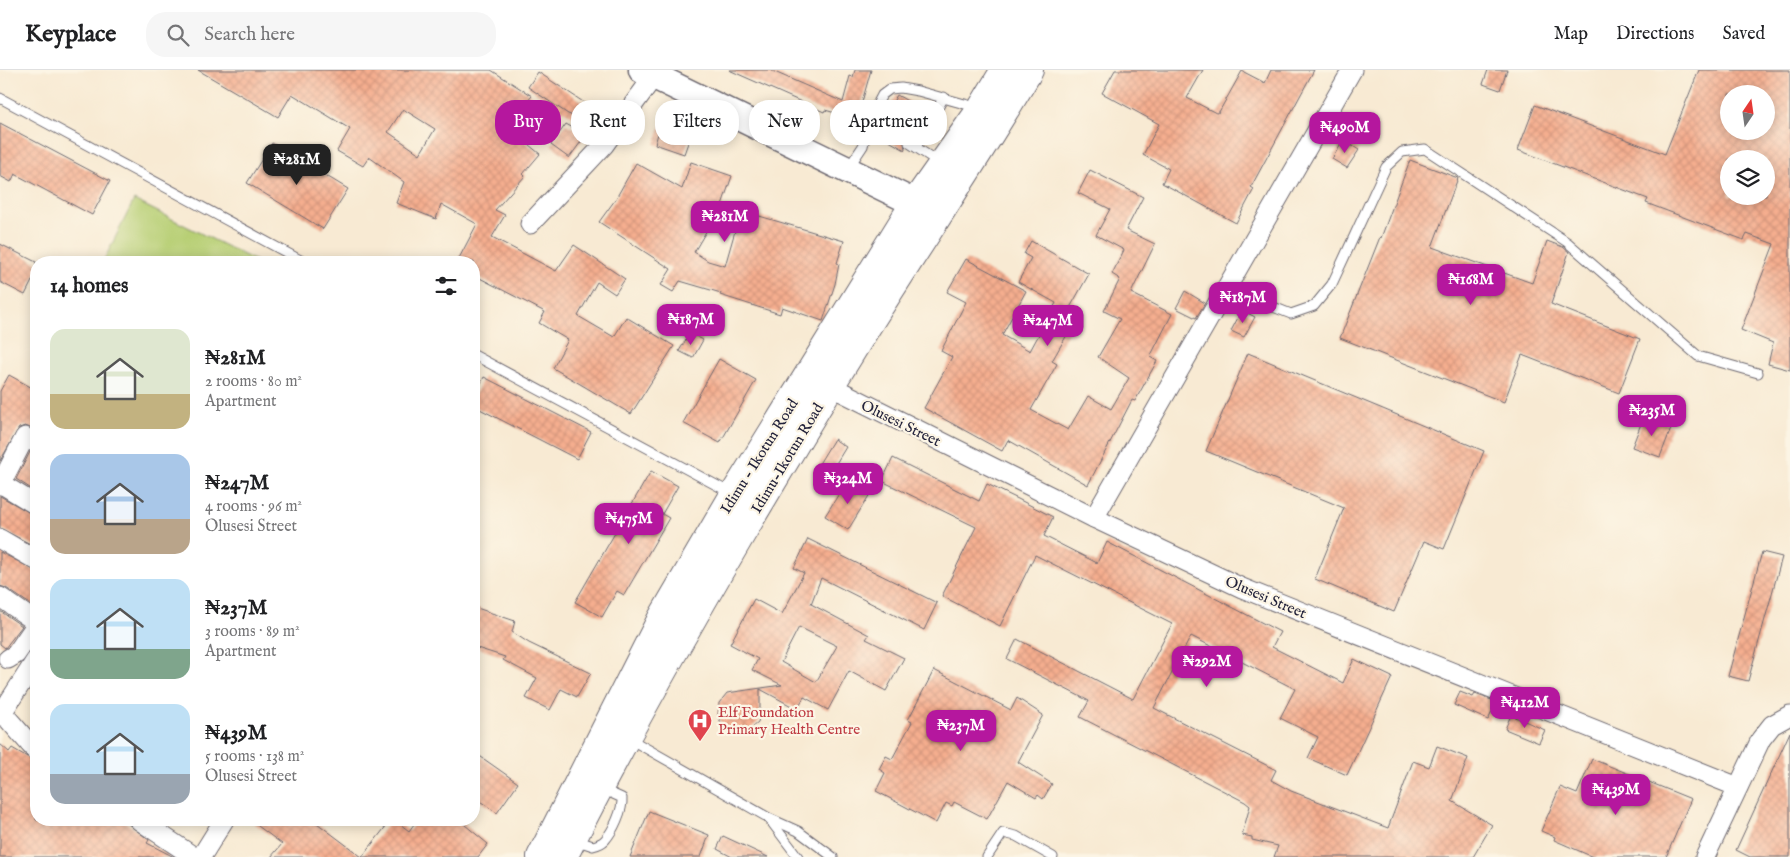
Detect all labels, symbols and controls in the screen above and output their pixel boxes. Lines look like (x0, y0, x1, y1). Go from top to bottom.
search box (146, 12, 496, 57)
text: Keyplace (25, 19, 116, 50)
icon: search (164, 21, 192, 49)
text: Search here (204, 23, 295, 47)
text: Map (1554, 23, 1588, 46)
text: Directions (1616, 23, 1694, 46)
text: Saved (1722, 23, 1765, 46)
north arrow (1720, 85, 1775, 140)
map controls (1720, 85, 1775, 205)
chip: Buy (495, 100, 561, 145)
chip: Rent (571, 100, 645, 145)
chip: Filters (655, 100, 739, 145)
chip: New (749, 100, 820, 145)
chip: Apartment (830, 100, 947, 145)
pin: ₦490M (1310, 112, 1380, 154)
text: ₦490M (1320, 118, 1370, 138)
pin: ₦281M (262, 144, 332, 186)
text: ₦281M (274, 150, 320, 170)
button: layers (1720, 150, 1775, 205)
pin: ₦281M (690, 200, 760, 243)
text: ₦281M (702, 207, 748, 227)
pin: ₦168M (1436, 264, 1506, 306)
text: ₦168M (1448, 270, 1494, 290)
icon: filters (432, 272, 460, 300)
text: 14 homes (50, 273, 128, 300)
pin: ₦187M (1208, 282, 1278, 324)
text: ₦187M (1220, 288, 1266, 308)
pin: ₦187M (656, 304, 726, 346)
pin: ₦247M (1013, 304, 1083, 347)
text: ₦187M (668, 310, 714, 330)
text: ₦247M (1024, 311, 1072, 331)
text: ₦281M (205, 345, 266, 372)
icon: home (90, 349, 150, 409)
text: 2 rooms · 80 m² (205, 372, 302, 392)
text: Apartment (205, 392, 276, 412)
pin: ₦235M (1617, 394, 1687, 437)
street label: Idimu - Ikotun Road (716, 395, 803, 517)
street label: Olusesi Street (858, 396, 944, 451)
street label: Idimu-Ikotun Road (747, 399, 828, 517)
text: ₦235M (1629, 401, 1675, 421)
pin: ₦324M (813, 462, 883, 505)
text: ₦324M (824, 469, 872, 489)
text: ₦247M (205, 470, 269, 497)
icon: home (90, 474, 150, 534)
text: 4 rooms · 96 m² (205, 497, 302, 517)
pin: ₦475M (594, 502, 664, 545)
text: ₦475M (605, 509, 653, 529)
text: Olusesi Street (205, 517, 297, 537)
street label: Olusesi Street (1222, 572, 1309, 623)
text: ₦237M (205, 595, 267, 622)
icon: home (90, 599, 150, 659)
text: 3 rooms · 89 m² (205, 622, 300, 642)
text: Apartment (205, 642, 276, 662)
pin: ₦292M (1172, 646, 1242, 688)
text: ₦292M (1183, 652, 1231, 672)
pin: ₦412M (1490, 686, 1560, 729)
text: ₦412M (1501, 693, 1549, 713)
place label: Elf Foundation Primary Health Centre (718, 703, 860, 739)
hospital icon: Elf Foundation Primary Health Centre (687, 708, 713, 742)
pin: ₦237M (926, 710, 996, 752)
text: ₦237M (937, 716, 985, 736)
text: ₦439M (205, 720, 267, 747)
icon: home (90, 724, 150, 784)
text: 5 rooms · 138 m² (205, 747, 304, 767)
text: Olusesi Street (205, 767, 297, 787)
pin: ₦439M (1581, 774, 1651, 816)
text: ₦439M (1592, 780, 1640, 800)

